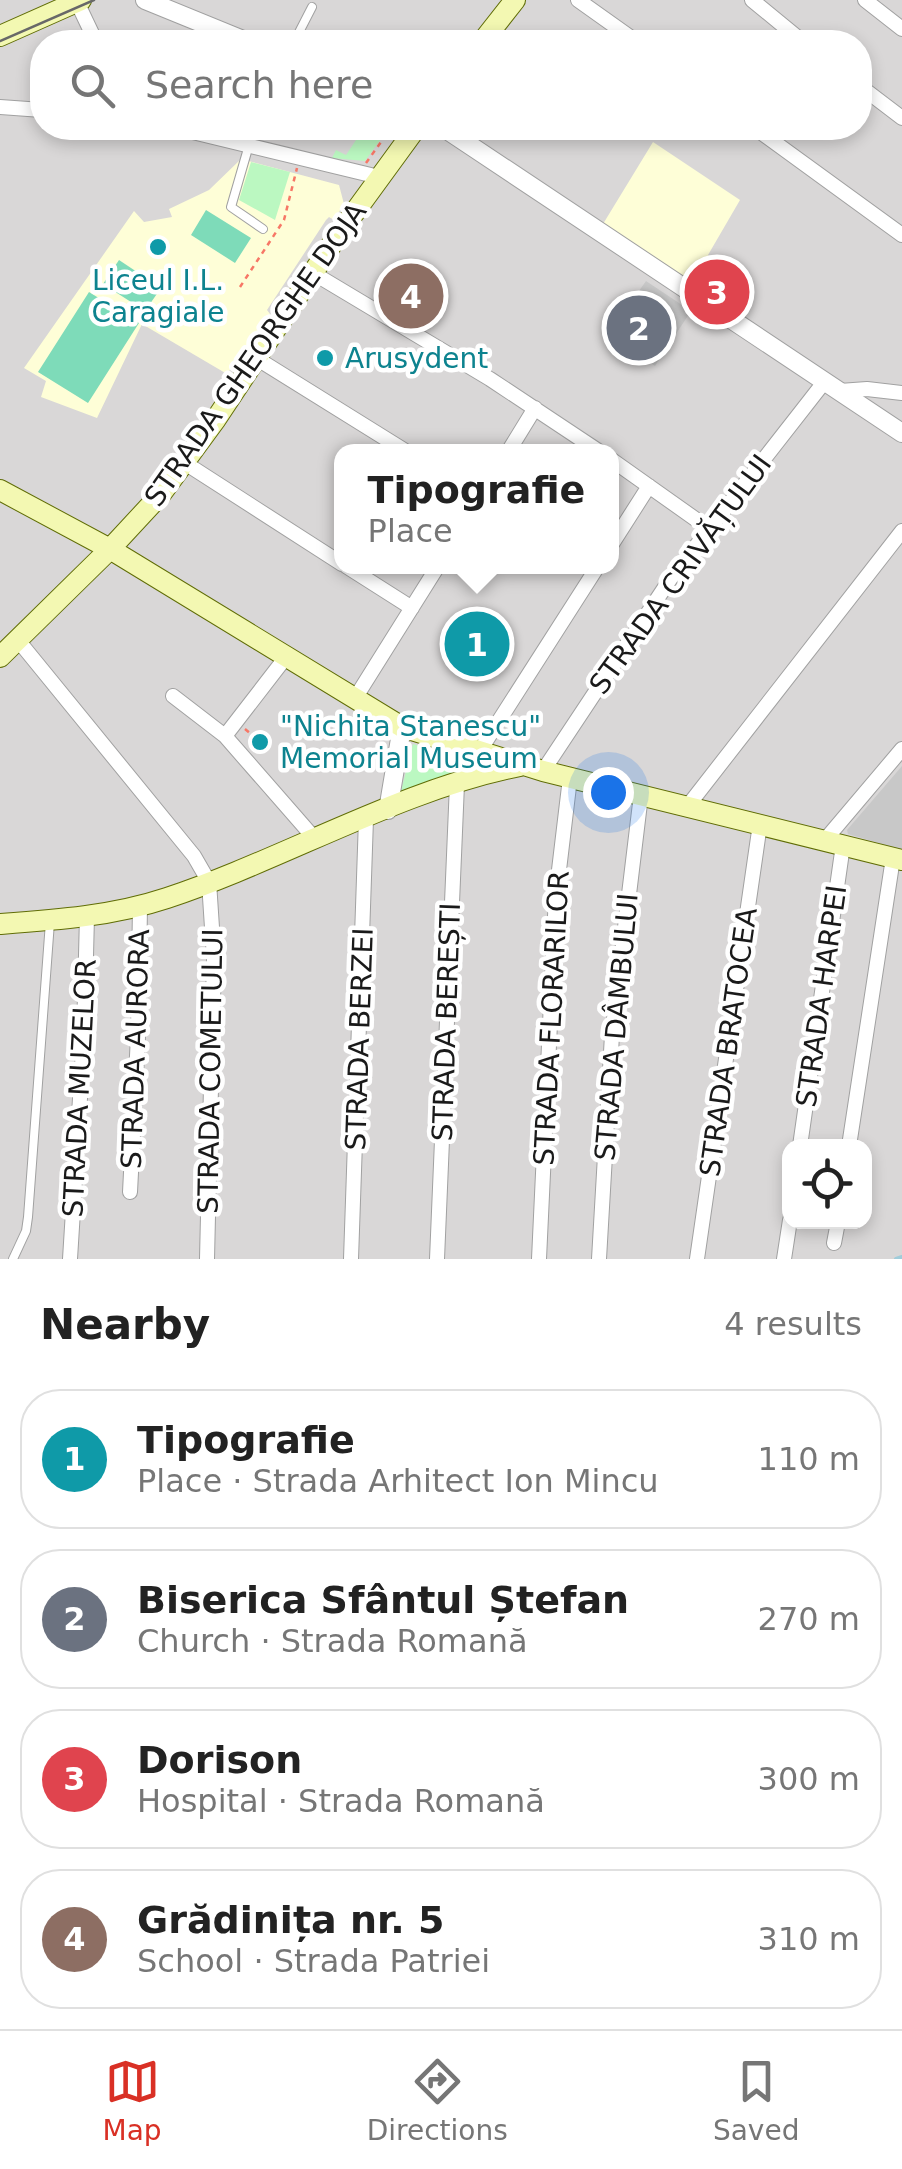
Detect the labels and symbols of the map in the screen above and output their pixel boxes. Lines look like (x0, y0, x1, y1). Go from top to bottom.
street label: STRADA GHEORGHE DOJA (138, 196, 373, 513)
marker: Liceul I.L. Caragiale (147, 236, 169, 258)
pin: 3 (684, 254, 750, 330)
pin: 4 (378, 258, 444, 334)
place label: Liceul I.L. Caragiale (91, 264, 225, 329)
pin: 2 (606, 290, 672, 366)
place label: Arusydent (345, 342, 488, 375)
marker: Arusydent (314, 347, 336, 369)
street label: STRADA CRIVĂȚULUI (582, 448, 778, 700)
pin: 1 (444, 606, 510, 682)
place label: "Nichita Stanescu" Memorial Museum (280, 710, 541, 775)
marker: "Nichita Stanescu" Memorial Museum (249, 731, 271, 753)
your location (583, 767, 634, 818)
street label: STRADA FLORARILOR (527, 870, 576, 1166)
street label: STRADA HARPEI (790, 883, 853, 1109)
street label: STRADA DÂMBULUI (587, 892, 645, 1162)
street label: STRADA BEREȘTI (426, 902, 467, 1142)
street label: STRADA BRATOCEA (693, 905, 764, 1179)
street label: STRADA BERZEI (339, 927, 380, 1151)
street label: STRADA AURORA (115, 928, 156, 1170)
street label: STRADA COMETULUI (192, 928, 229, 1214)
street label: STRADA MUZELOR (56, 958, 103, 1218)

